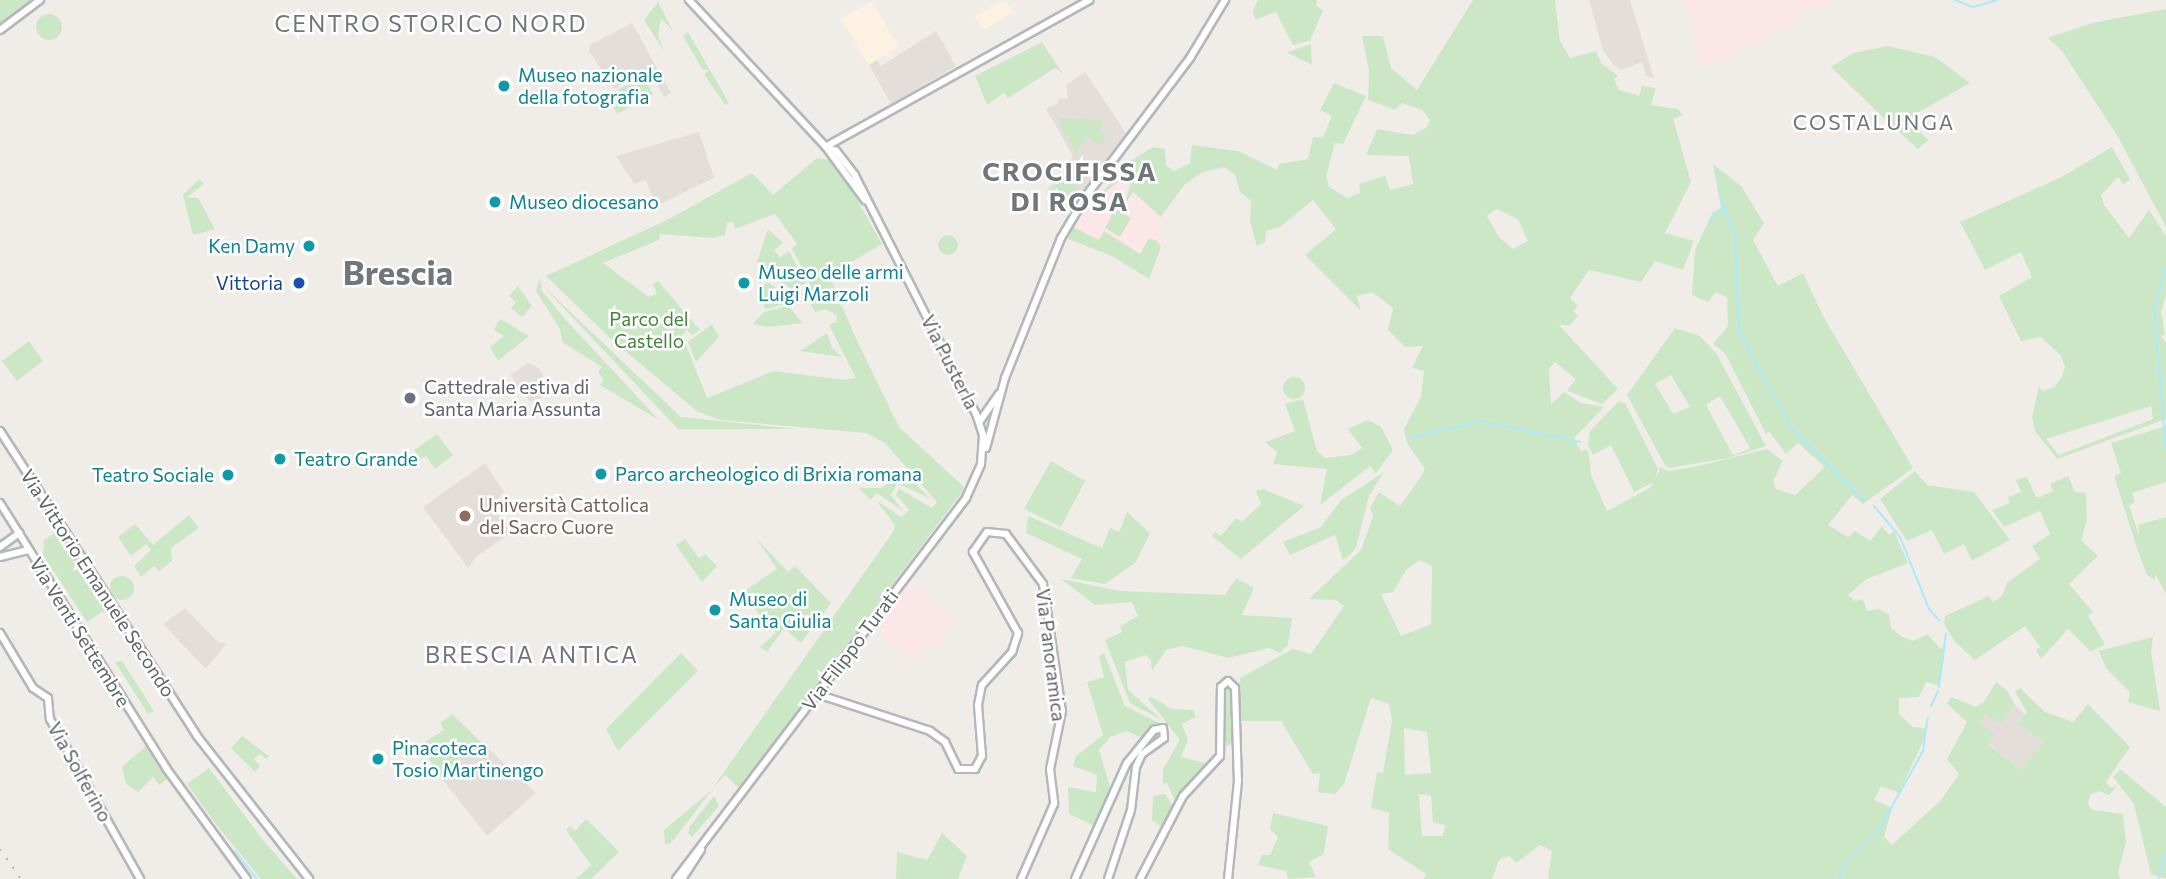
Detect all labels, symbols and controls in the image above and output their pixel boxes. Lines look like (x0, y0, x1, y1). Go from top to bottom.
district label: CENTRO STORICO NORD (277, 9, 585, 37)
place label: Museo nazionale della fotografia (518, 64, 663, 108)
marker: Museo nazionale della fotografia (496, 78, 512, 94)
district label: COSTALUNGA (1794, 109, 1954, 135)
district label: CROCIFISSA DI ROSA (984, 155, 1156, 216)
place label: Museo diocesano (509, 191, 659, 213)
marker: Museo diocesano (487, 194, 503, 210)
place label: Ken Damy (208, 235, 295, 257)
marker: Ken Damy (301, 238, 317, 254)
district label: Brescia (343, 252, 453, 292)
place label: Museo delle armi Luigi Marzoli (758, 261, 904, 305)
place label: Vittoria (216, 272, 283, 294)
marker: Vittoria (289, 273, 309, 293)
marker: Museo delle armi Luigi Marzoli (736, 275, 752, 291)
park label: Parco del Castello (609, 308, 689, 352)
street label: Via Pusterla (917, 311, 983, 413)
place label: Cattedrale estiva di Santa Maria Assunta (424, 376, 601, 420)
marker: Cattedrale estiva di Santa Maria Assunta (402, 390, 418, 406)
place label: Teatro Grande (294, 448, 418, 470)
marker: Teatro Grande (272, 451, 288, 467)
place label: Parco archeologico di Brixia romana (615, 463, 922, 485)
place label: Teatro Sociale (92, 464, 214, 486)
street label: Via Vittorio Emanuele Secondo (16, 465, 180, 701)
marker: Parco archeologico di Brixia romana (593, 466, 609, 482)
marker: Teatro Sociale (220, 467, 236, 483)
place label: Università Cattolica del Sacro Cuore (479, 494, 649, 538)
marker: Università Cattolica del Sacro Cuore (457, 508, 473, 524)
street label: Via Venti Settembre (25, 553, 135, 711)
street label: Via Filippo Turati (797, 585, 903, 715)
street label: Via Panoramica (1032, 587, 1070, 723)
place label: Museo di Santa Giulia (729, 588, 831, 632)
marker: Museo di Santa Giulia (707, 602, 723, 618)
district label: BRESCIA ANTICA (427, 640, 637, 668)
street label: Via Solferino (43, 718, 117, 826)
place label: Pinacoteca Tosio Martinengo (392, 737, 544, 781)
marker: Pinacoteca Tosio Martinengo (370, 751, 386, 767)

